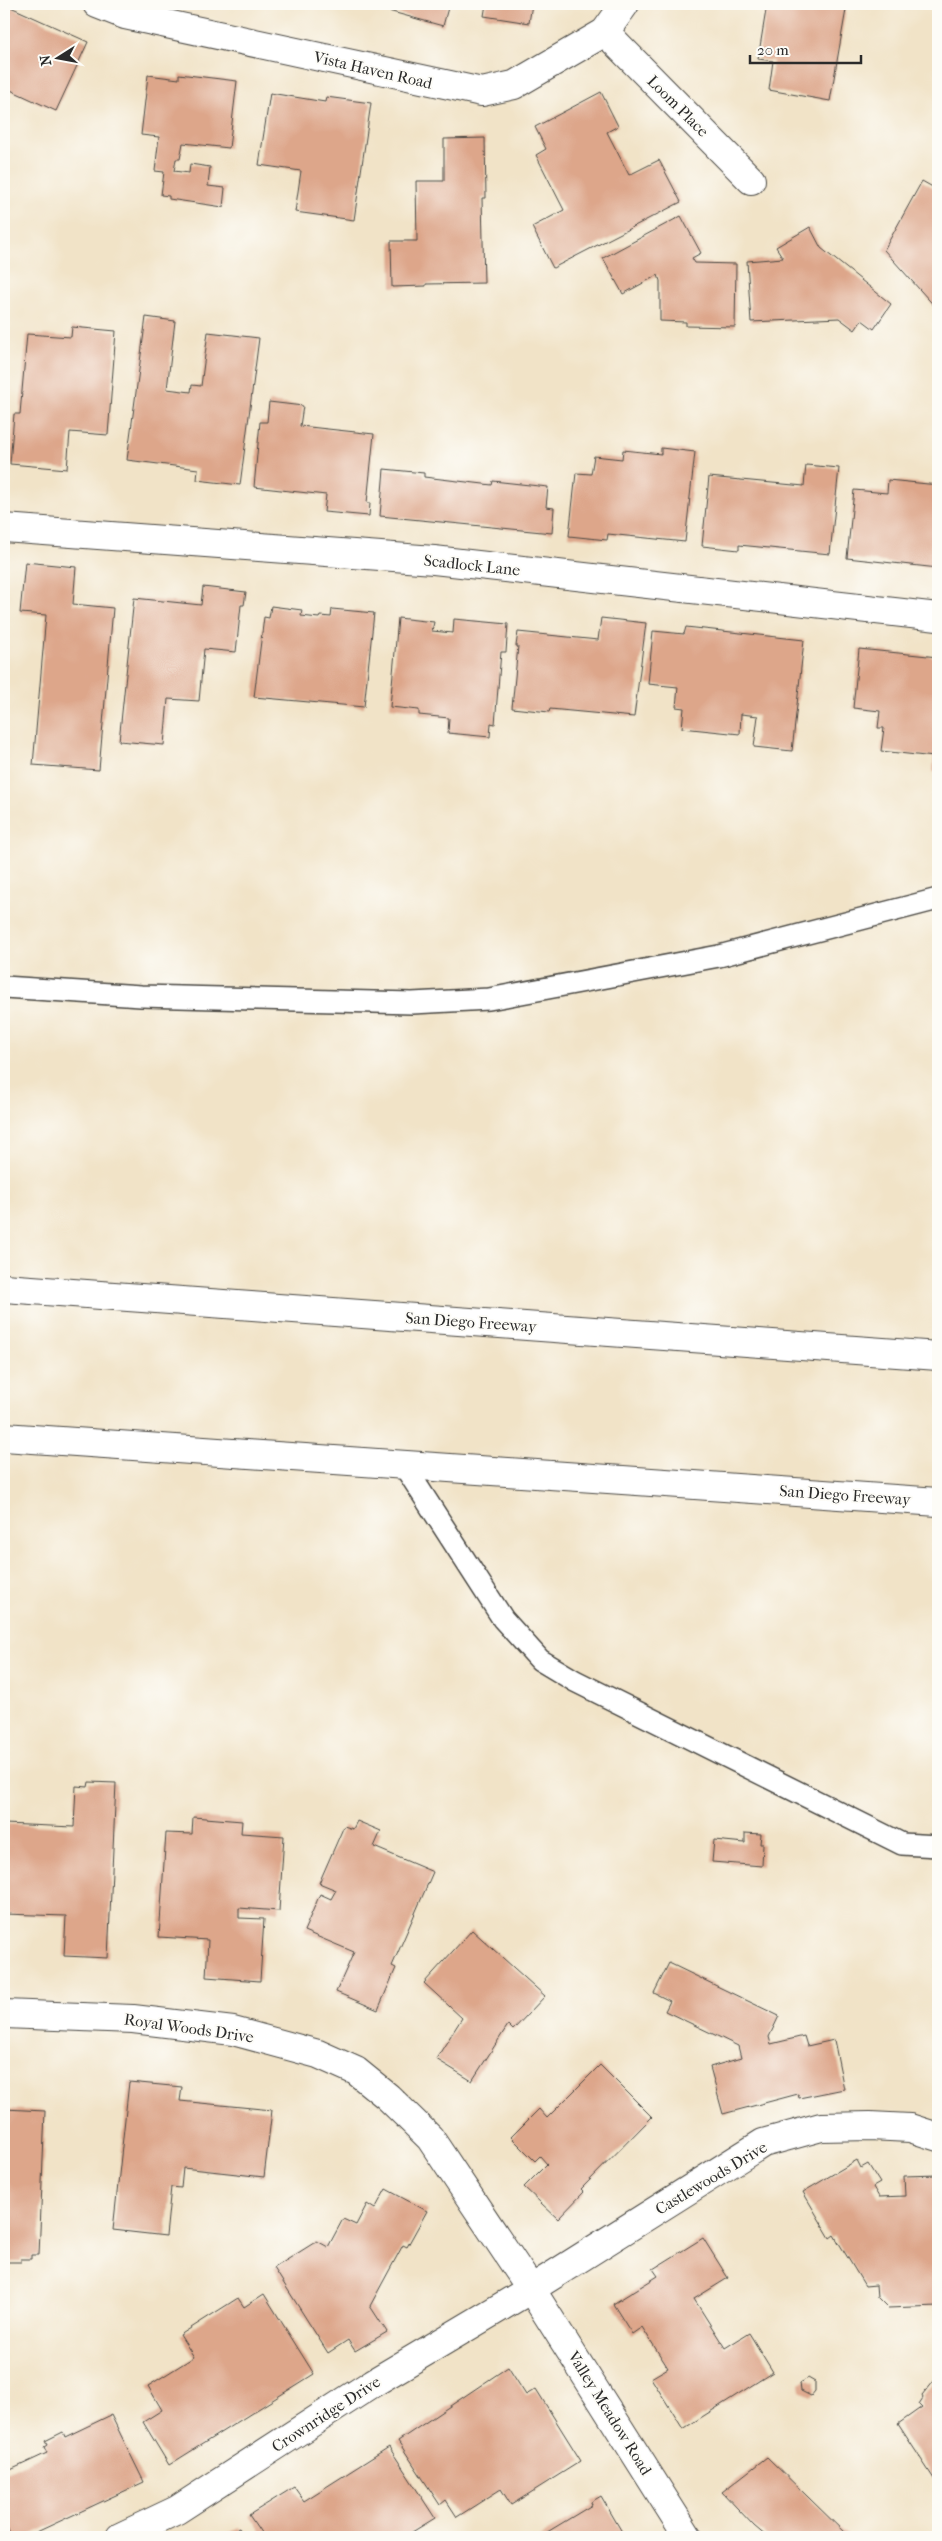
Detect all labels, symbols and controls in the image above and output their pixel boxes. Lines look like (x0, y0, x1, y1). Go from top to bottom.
north arrow (32, 32, 82, 82)
scale bar (750, 32, 861, 64)
text: 20 m (757, 41, 789, 59)
street label: Vista Haven Road (311, 47, 434, 93)
text: N (36, 53, 55, 67)
street label: Loom Place (643, 71, 713, 141)
street label: Scadlock Lane (423, 550, 521, 580)
street label: San Diego Freeway (405, 1308, 538, 1336)
street label: San Diego Freeway (779, 1481, 912, 1509)
street label: Royal Woods Drive (123, 2010, 255, 2047)
street label: Castlewoods Drive (652, 2137, 770, 2219)
street label: Valley Meadow Road (564, 2347, 656, 2479)
street label: Crownridge Drive (268, 2372, 384, 2456)

